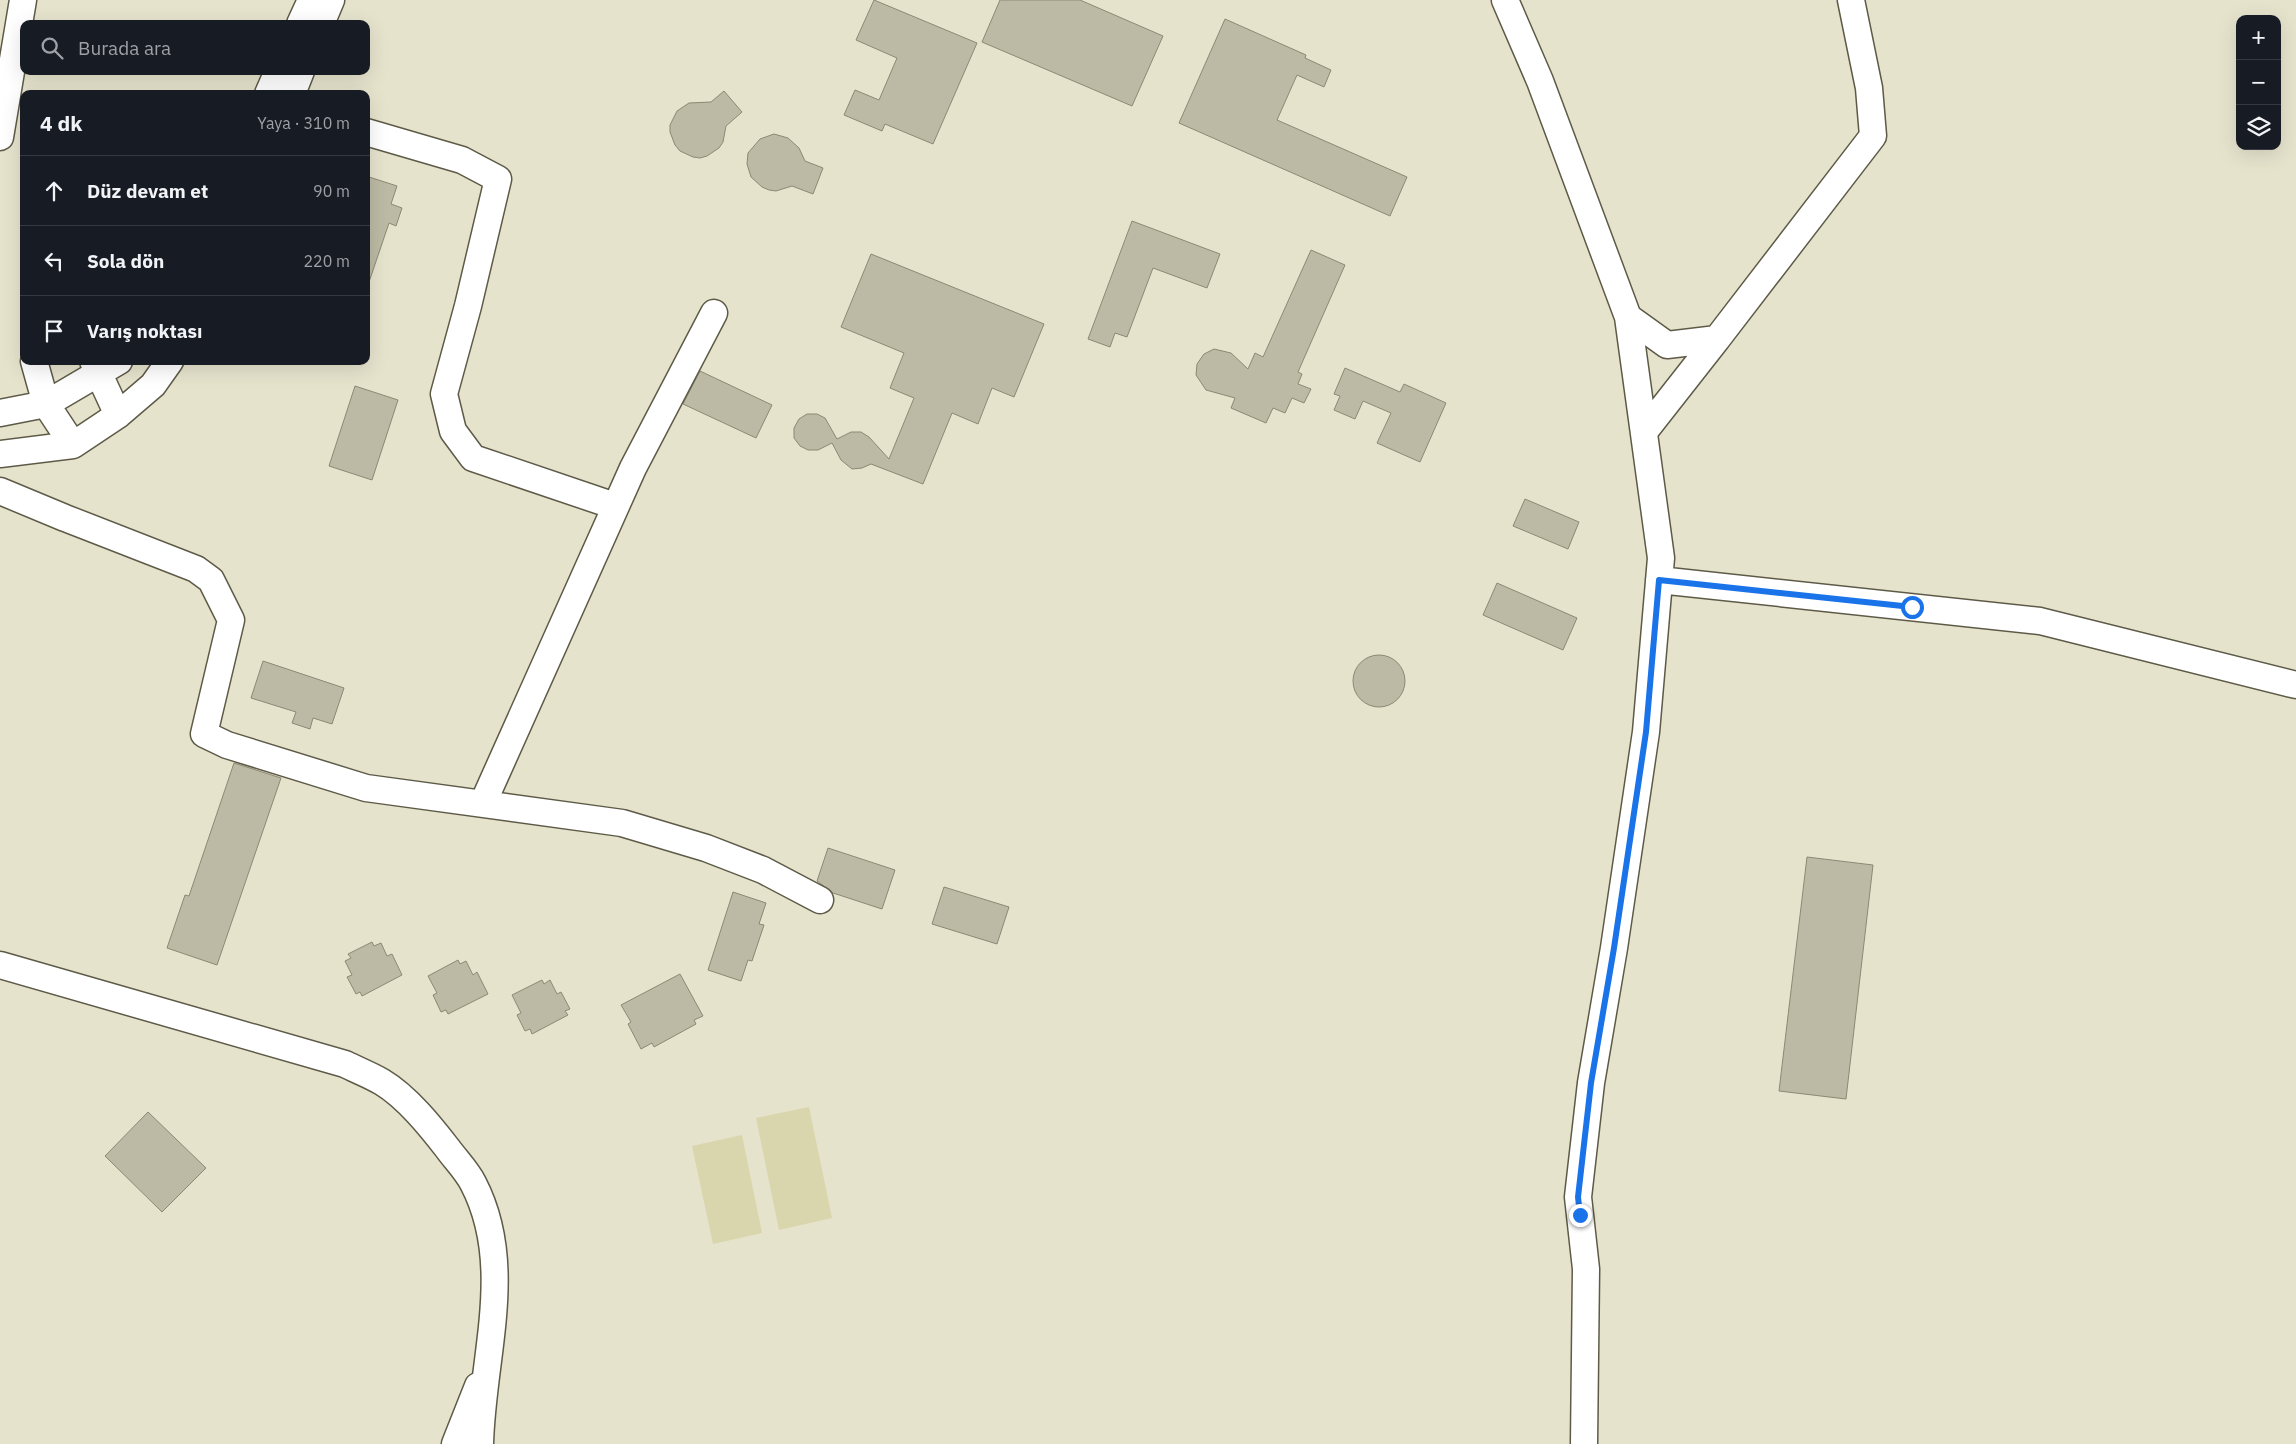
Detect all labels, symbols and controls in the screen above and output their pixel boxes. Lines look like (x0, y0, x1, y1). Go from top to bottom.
map controls (2236, 15, 2281, 150)
button: + (2236, 15, 2281, 60)
search box (20, 20, 370, 75)
icon: search (38, 34, 66, 62)
text: Burada ara (78, 36, 171, 60)
button: − (2236, 60, 2281, 105)
button: layers (2236, 105, 2281, 150)
text: 4 dk (40, 109, 82, 137)
text: Yaya · 310 m (257, 113, 350, 133)
icon: ahead (40, 177, 68, 205)
text: Düz devam et (87, 179, 208, 203)
text: 90 m (313, 181, 350, 201)
icon: left (40, 247, 68, 275)
text: Sola dön (87, 249, 164, 273)
text: 220 m (303, 251, 350, 271)
icon: arrive (40, 317, 68, 345)
text: Varış noktası (87, 319, 202, 343)
route start (1901, 596, 1924, 619)
route end (1569, 1204, 1592, 1227)

